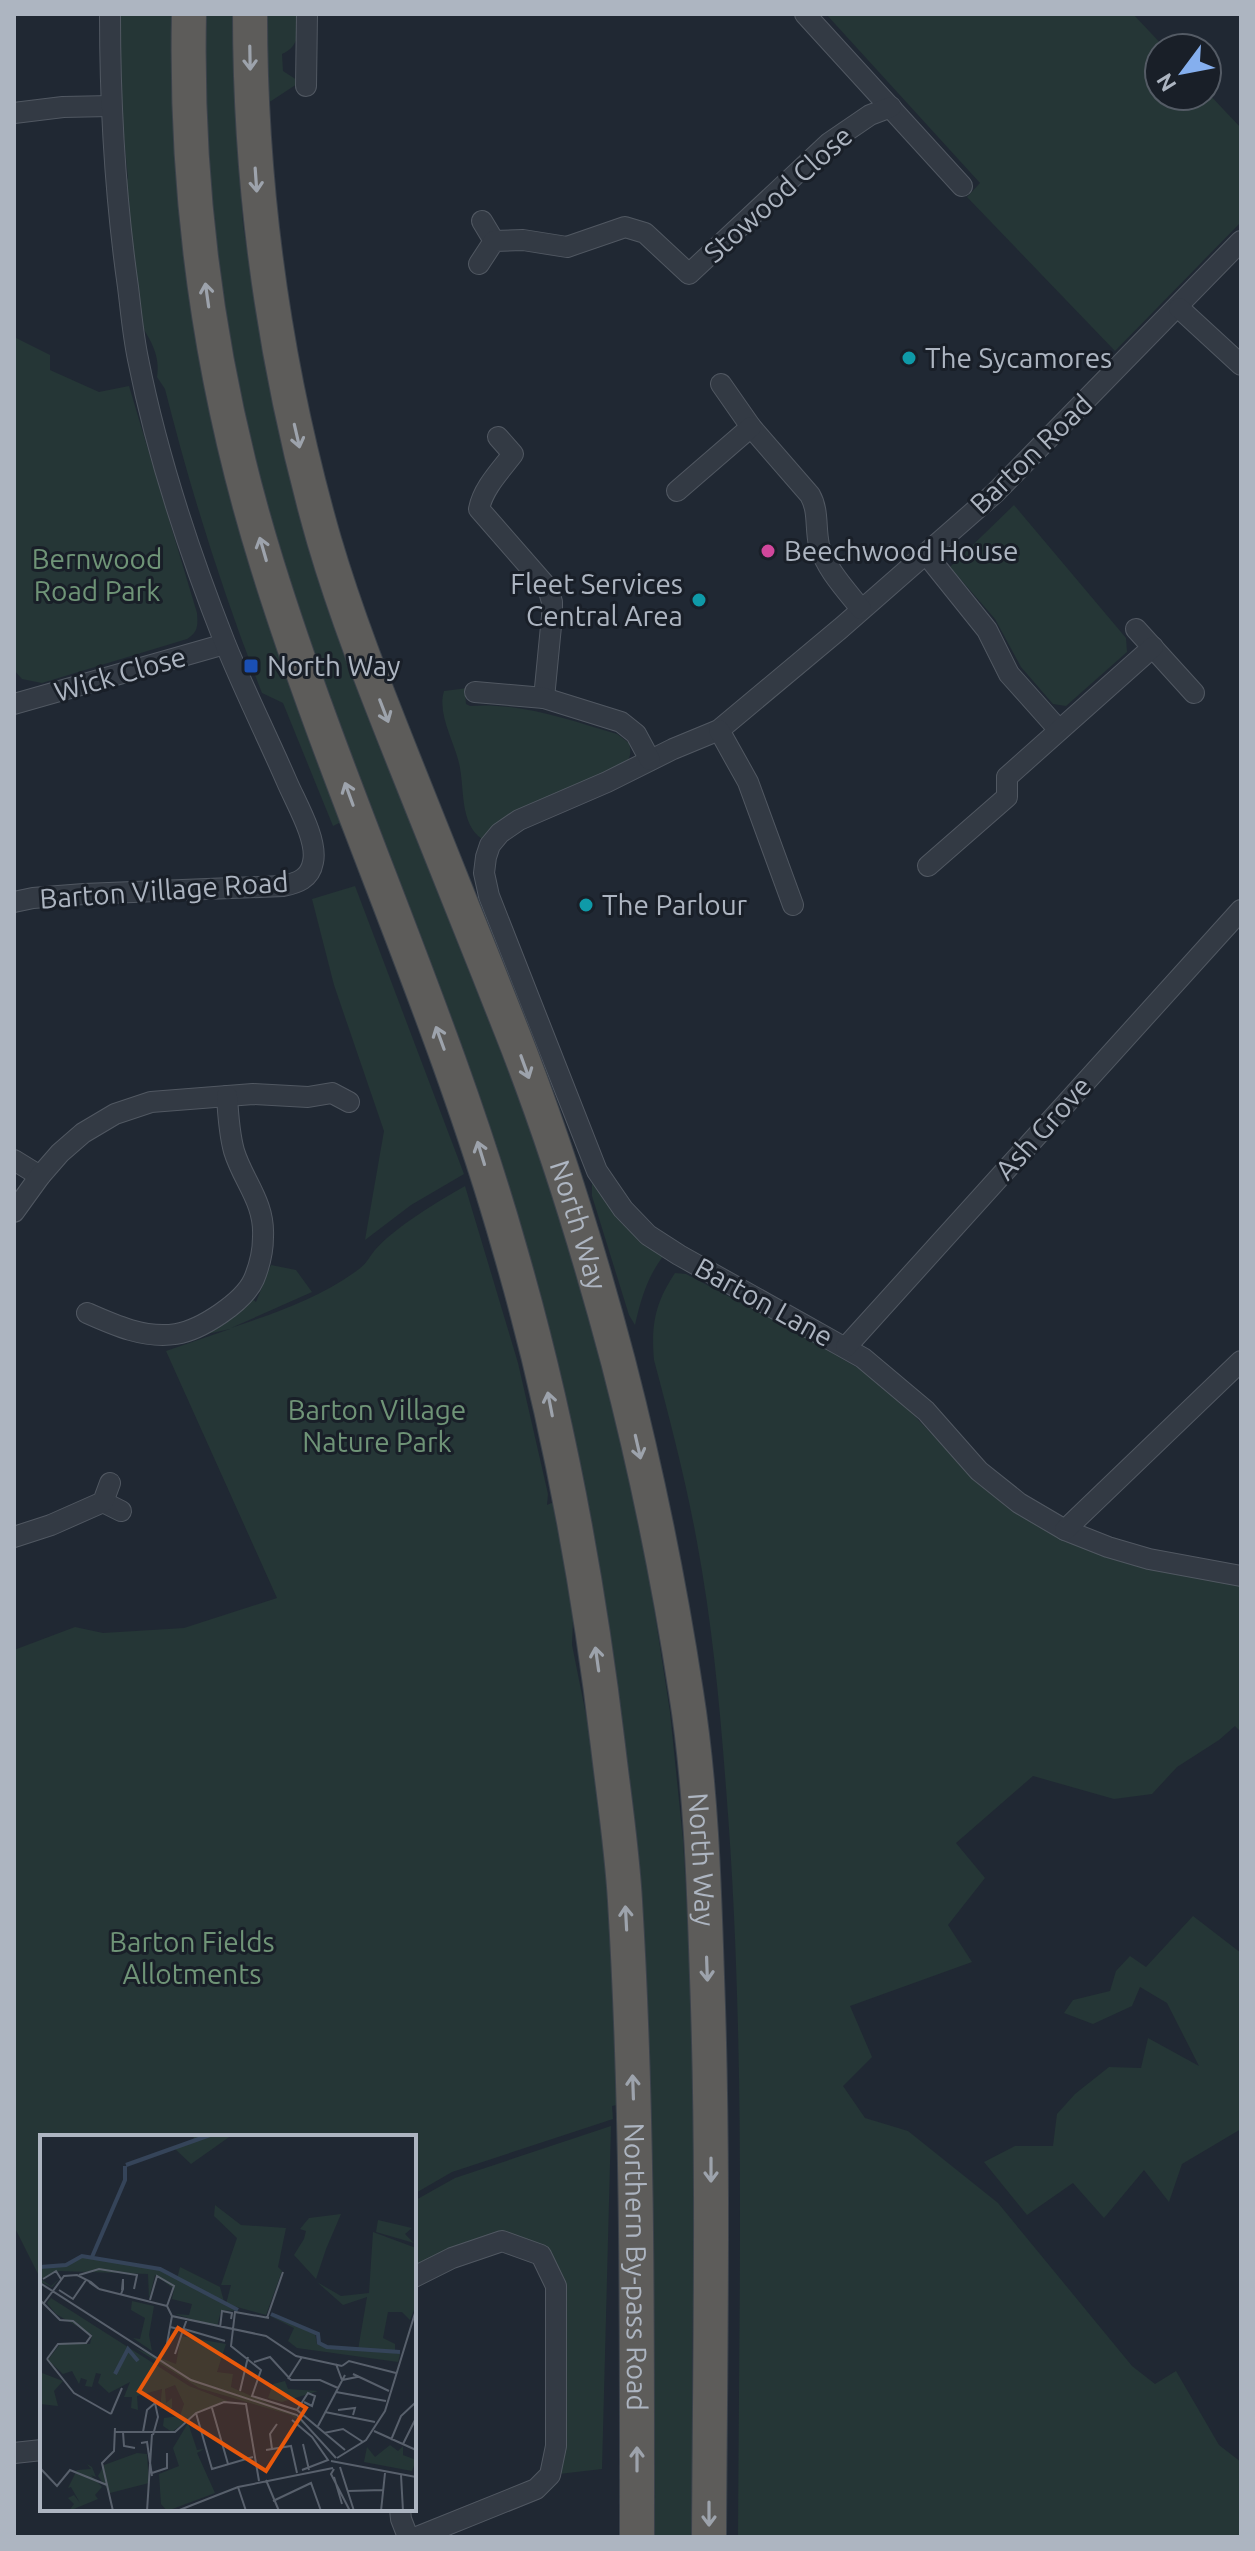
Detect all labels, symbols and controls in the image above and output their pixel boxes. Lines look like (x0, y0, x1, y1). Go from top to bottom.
north arrow (1143, 32, 1223, 112)
one-way arrow (243, 44, 258, 71)
text: N (1151, 69, 1181, 96)
street label: Stowood Close (698, 119, 858, 268)
one-way arrow (249, 166, 264, 193)
one-way arrow (199, 283, 214, 309)
place label: The Sycamores (925, 342, 1112, 373)
marker: The Sycamores (900, 349, 918, 367)
street label: Barton Road (963, 388, 1098, 519)
one-way arrow (291, 423, 306, 449)
place label: Beechwood House (784, 535, 1018, 566)
one-way arrow (255, 537, 270, 563)
marker: Beechwood House (759, 542, 777, 560)
park label: Bernwood Road Park (32, 543, 162, 606)
place label: Fleet Services Central Area (510, 568, 683, 631)
marker: Fleet Services Central Area (690, 591, 708, 609)
street label: Wick Close (51, 640, 189, 707)
place label: North Way (267, 650, 401, 681)
marker: North Way (242, 657, 260, 675)
one-way arrow (378, 698, 392, 723)
one-way arrow (341, 782, 355, 807)
street label: Barton Village Road (38, 865, 290, 914)
place label: The Parlour (602, 889, 748, 920)
marker: The Parlour (577, 896, 595, 914)
one-way arrow (432, 1026, 446, 1051)
one-way arrow (519, 1054, 533, 1079)
street label: Ash Grove (988, 1070, 1097, 1185)
one-way arrow (473, 1141, 488, 1167)
street label: North Way (545, 1156, 614, 1293)
street label: Barton Lane (690, 1251, 839, 1352)
one-way arrow (542, 1392, 557, 1417)
park label: Barton Village Nature Park (288, 1394, 466, 1457)
one-way arrow (632, 1433, 647, 1459)
one-way arrow (589, 1647, 604, 1673)
street label: North Way (683, 1792, 721, 1927)
one-way arrow (618, 1905, 633, 1932)
park label: Barton Fields Allotments (109, 1926, 275, 1989)
one-way arrow (700, 1955, 715, 1982)
one-way arrow (625, 2074, 640, 2101)
street label: Northern By-pass Road (619, 2122, 653, 2411)
inset map (40, 2135, 416, 2511)
one-way arrow (703, 2156, 719, 2183)
one-way arrow (629, 2446, 645, 2473)
one-way arrow (701, 2500, 717, 2527)

